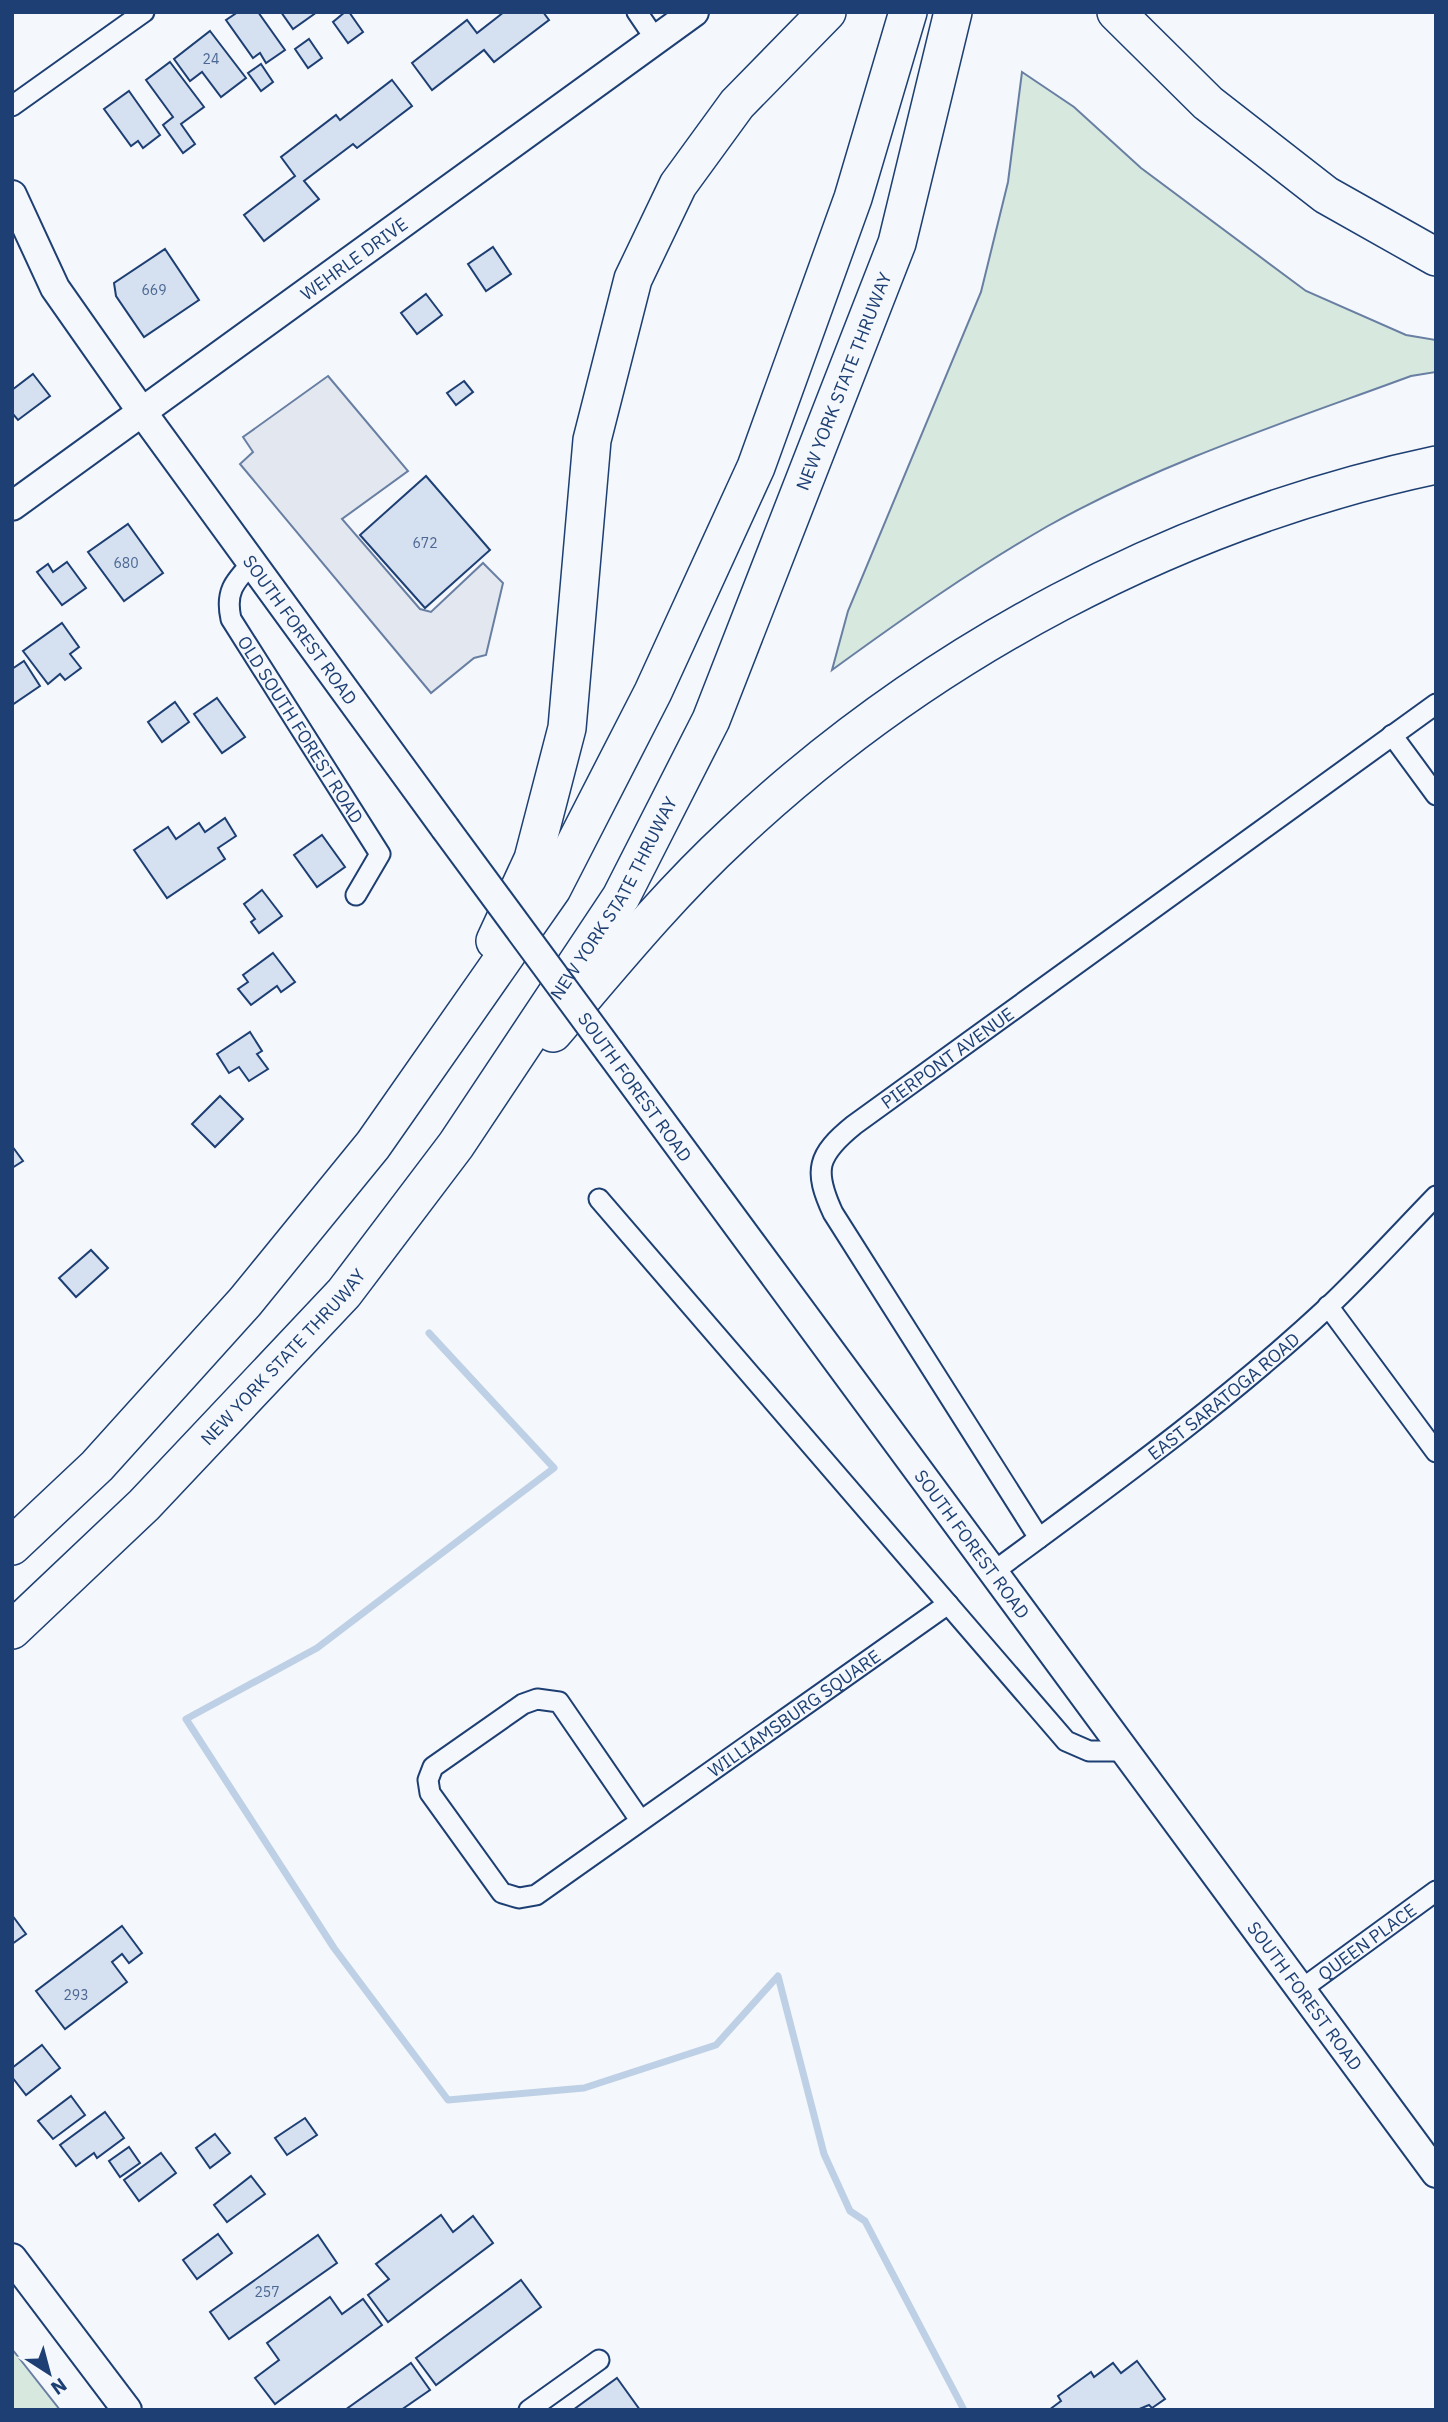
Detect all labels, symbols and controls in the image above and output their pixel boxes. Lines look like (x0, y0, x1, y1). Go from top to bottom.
house number: 24 (203, 50, 219, 68)
street label: WEHRLE DRIVE (296, 212, 412, 305)
street label: NEW YORK STATE THRUWAY (790, 269, 896, 493)
house number: 669 (141, 281, 167, 299)
house number: 672 (412, 534, 438, 552)
street label: SOUTH FOREST ROAD (238, 550, 363, 709)
house number: 680 (113, 554, 139, 572)
street label: OLD SOUTH FOREST ROAD (233, 631, 369, 827)
street label: NEW YORK STATE THRUWAY (544, 792, 682, 1004)
street label: PIERPONT AVENUE (876, 1002, 1018, 1113)
street label: SOUTH FOREST ROAD (573, 1008, 697, 1166)
street label: NEW YORK STATE THRUWAY (195, 1264, 370, 1450)
street label: EAST SARATOGA ROAD (1143, 1327, 1304, 1465)
street label: SOUTH FOREST ROAD (910, 1465, 1035, 1623)
street label: WILLIAMSBURG SQUARE (703, 1644, 885, 1782)
street label: QUEEN PLACE (1313, 1898, 1421, 1985)
street label: SOUTH FOREST ROAD (1243, 1916, 1368, 2075)
house number: 293 (63, 1986, 89, 2004)
house number: 257 (254, 2283, 280, 2301)
north arrow (14, 2338, 84, 2408)
text: N (46, 2373, 72, 2401)

